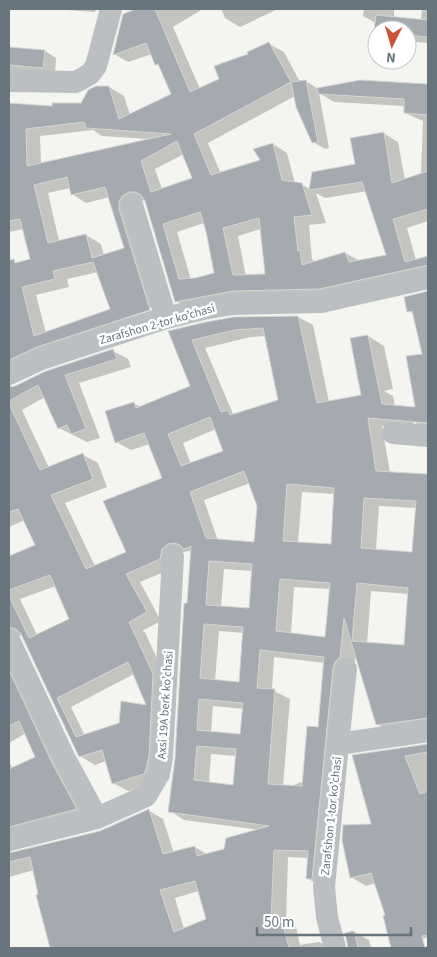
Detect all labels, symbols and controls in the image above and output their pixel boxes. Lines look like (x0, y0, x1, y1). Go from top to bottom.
north arrow (367, 20, 417, 70)
text: N (385, 47, 396, 67)
street label: Zarafshon 2-tor koʼchasi (97, 300, 217, 349)
street label: Аxsi 19А berk koʼchasi (153, 650, 178, 760)
street label: Zarafshon 1-tor koʼchasi (317, 756, 346, 876)
scale bar (257, 904, 411, 936)
text: 50 m (264, 912, 294, 933)

